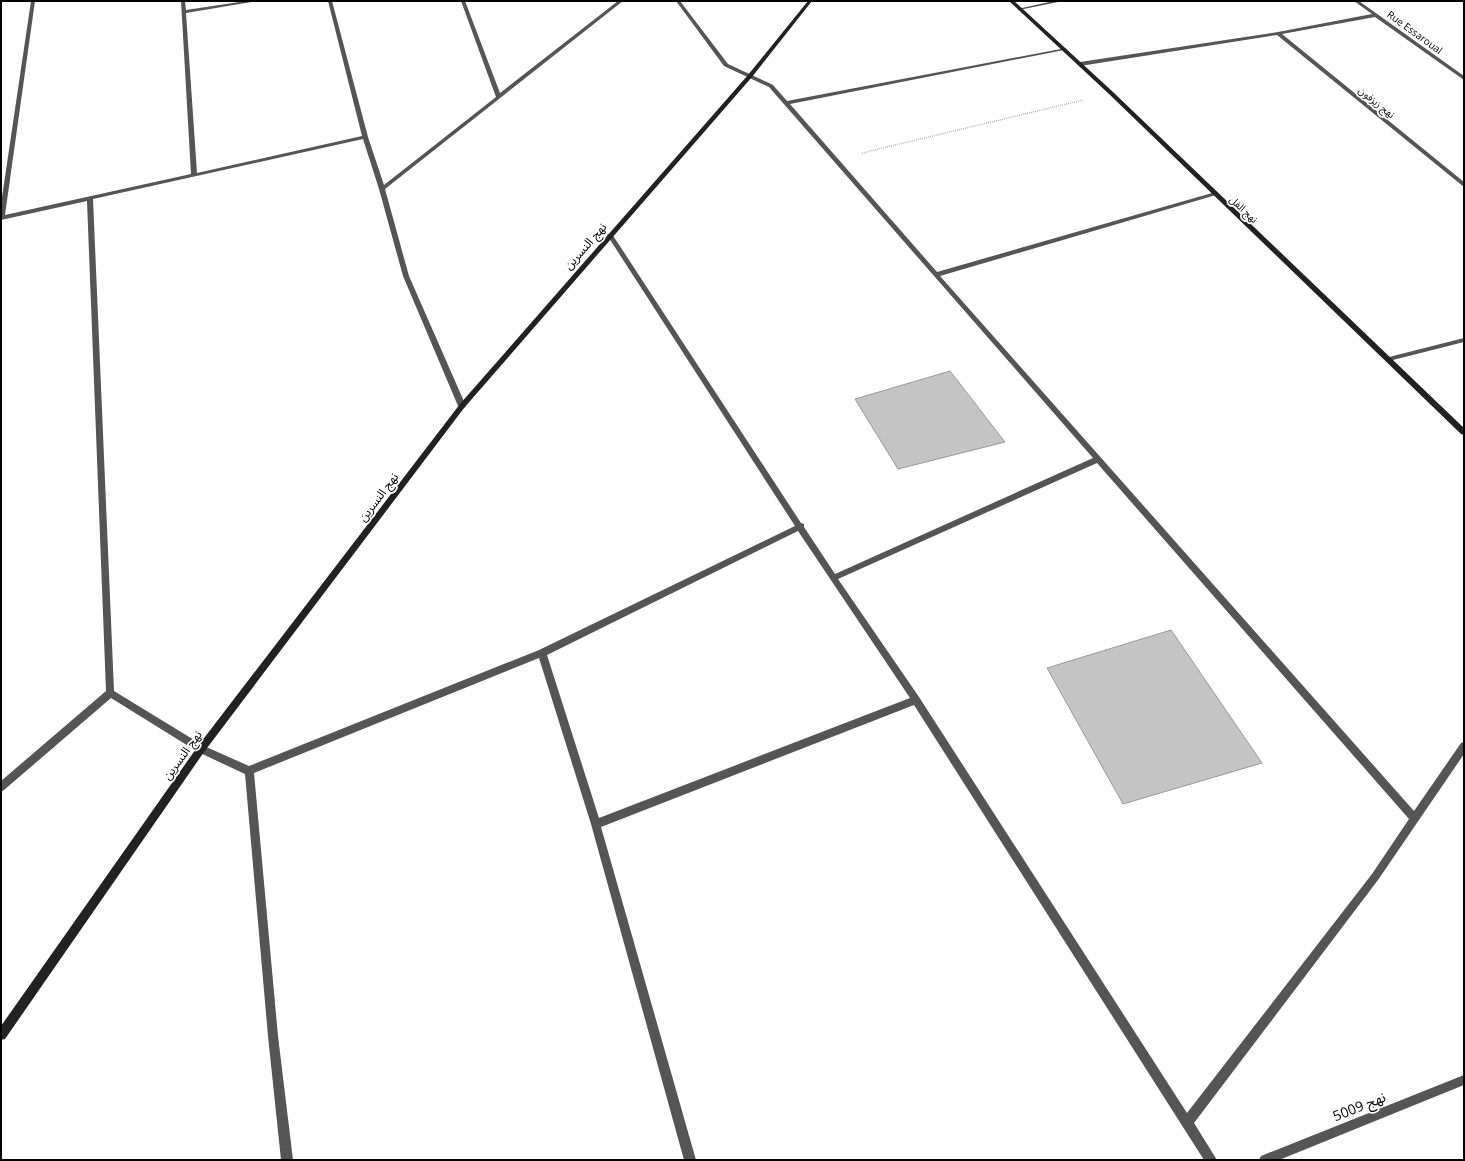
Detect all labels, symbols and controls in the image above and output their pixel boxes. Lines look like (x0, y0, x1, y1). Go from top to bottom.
street label: Rue Essaroual (1384, 7, 1446, 57)
street label: نهج زيزفون (1355, 83, 1398, 122)
street label: نهج الفل (1226, 192, 1261, 227)
street label: نهج النسرين (560, 219, 611, 274)
street label: نهج النسرين (354, 469, 403, 526)
street label: نهج النسرين (158, 727, 207, 784)
street label: نهج 5009 (1330, 1087, 1389, 1127)

